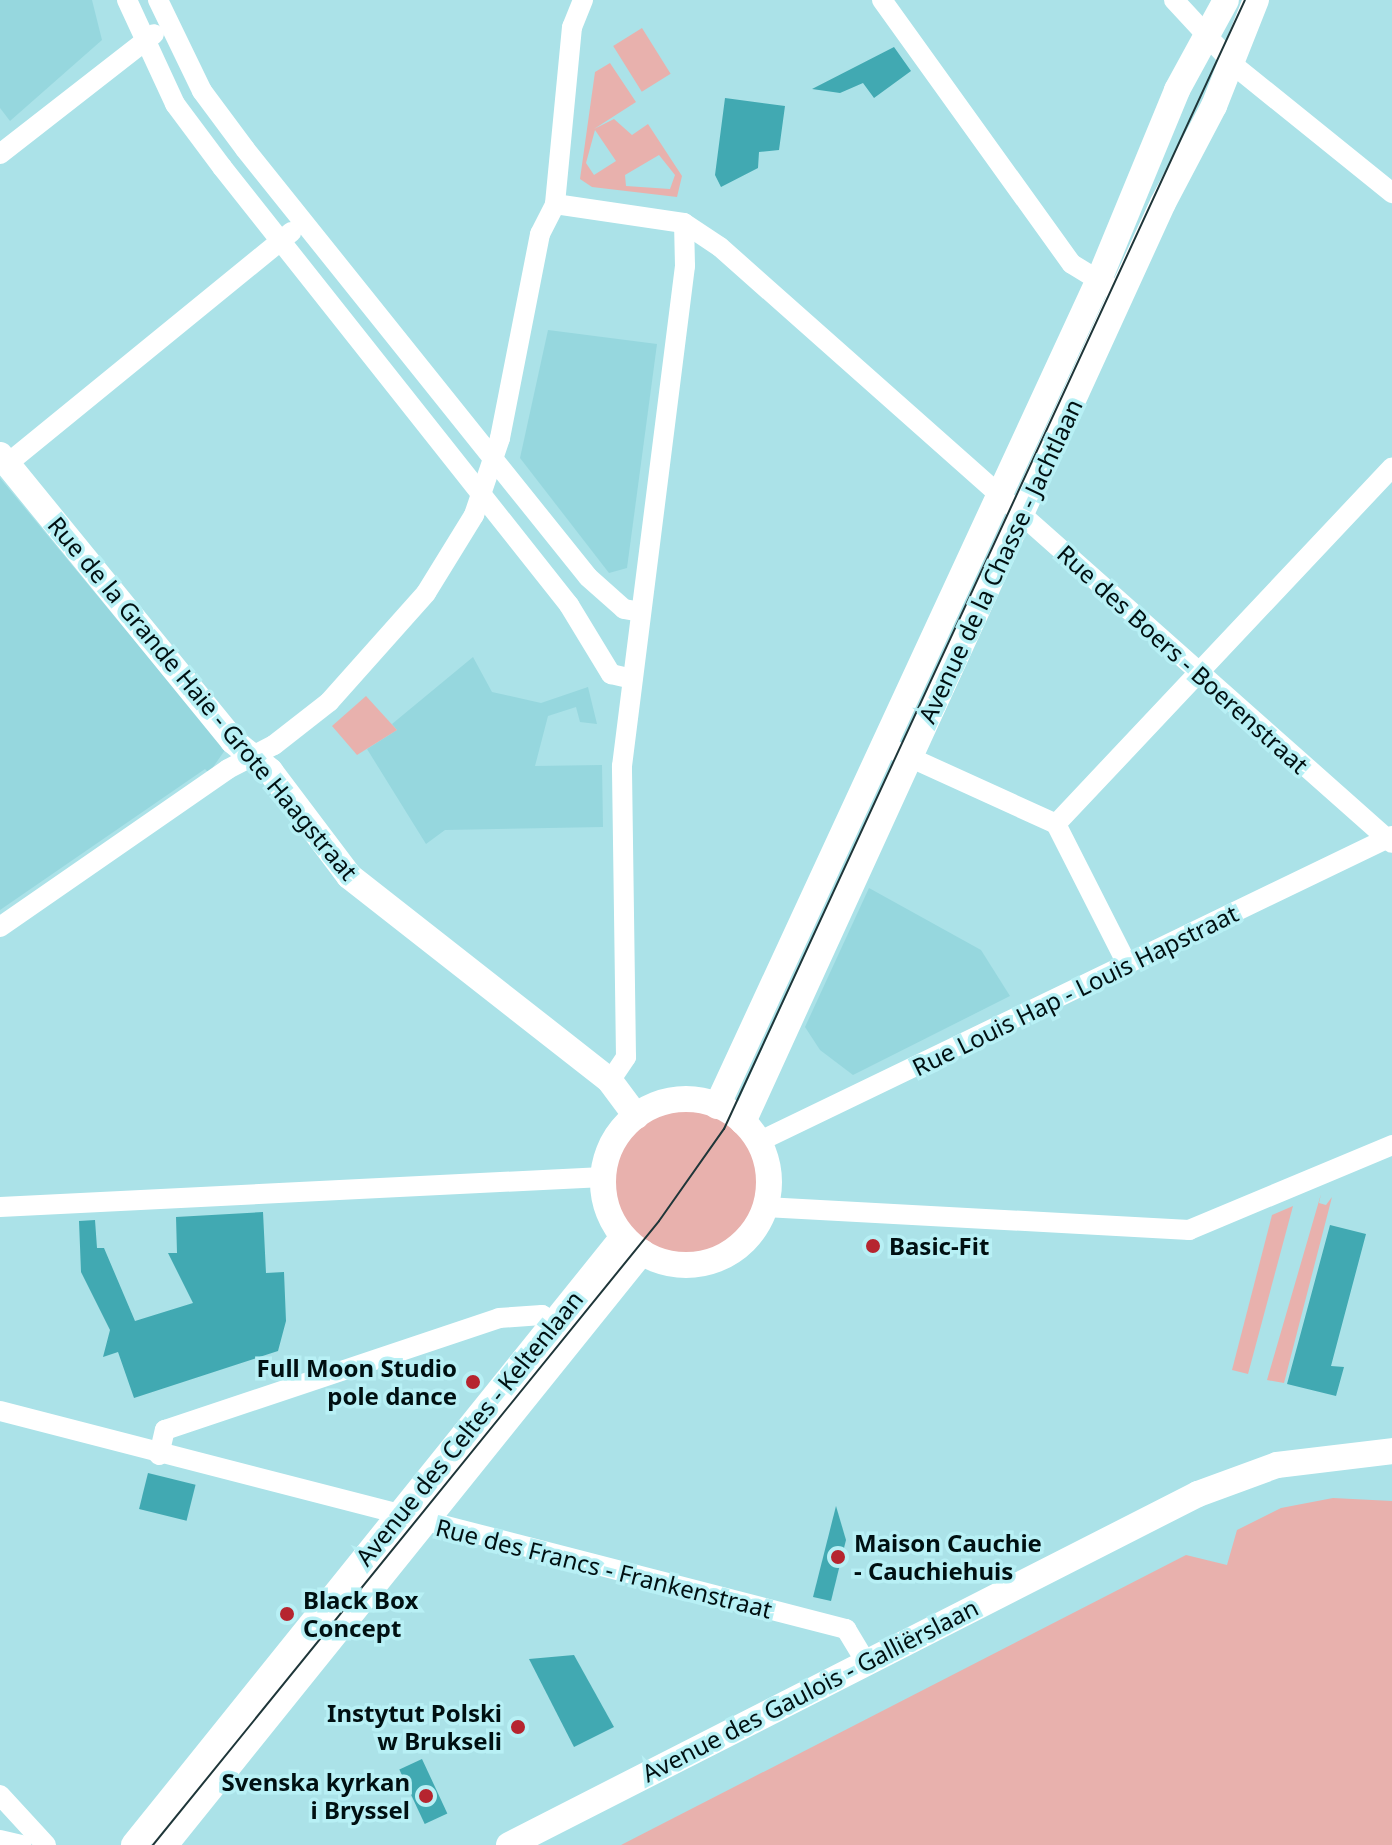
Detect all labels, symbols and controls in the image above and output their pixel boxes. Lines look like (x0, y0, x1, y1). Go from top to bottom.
street label: Avenue de la Chasse - Jachtlaan (912, 394, 1088, 728)
street label: Rue de la Grande Haie - Grote Haagstraat (42, 510, 364, 886)
street label: Rue des Boers - Boerenstraat (1052, 539, 1314, 779)
street label: Rue Louis Hap - Louis Hapstraat (908, 898, 1242, 1082)
place label: Basic-Fit (889, 1232, 989, 1260)
marker: Basic-Fit (864, 1237, 882, 1255)
street label: Avenue des Celtes - Keltenlaan (349, 1285, 589, 1571)
place label: Full Moon Studio pole dance (257, 1354, 457, 1410)
marker: Full Moon Studio pole dance (464, 1373, 482, 1391)
street label: Rue des Francs - Frankenstraat (433, 1512, 775, 1624)
place label: Maison Cauchie - Cauchiehuis (854, 1529, 1042, 1585)
marker: Maison Cauchie - Cauchiehuis (829, 1548, 847, 1566)
place label: Black Box Concept (303, 1586, 418, 1642)
street label: Avenue des Gaulois - Galliërslaan (637, 1592, 983, 1788)
marker: Black Box Concept (278, 1605, 296, 1623)
place label: Instytut Polski w Brukseli (327, 1699, 502, 1755)
marker: Instytut Polski w Brukseli (509, 1718, 527, 1736)
place label: Svenska kyrkan i Bryssel (221, 1768, 410, 1824)
marker: Svenska kyrkan i Bryssel (417, 1787, 435, 1805)

